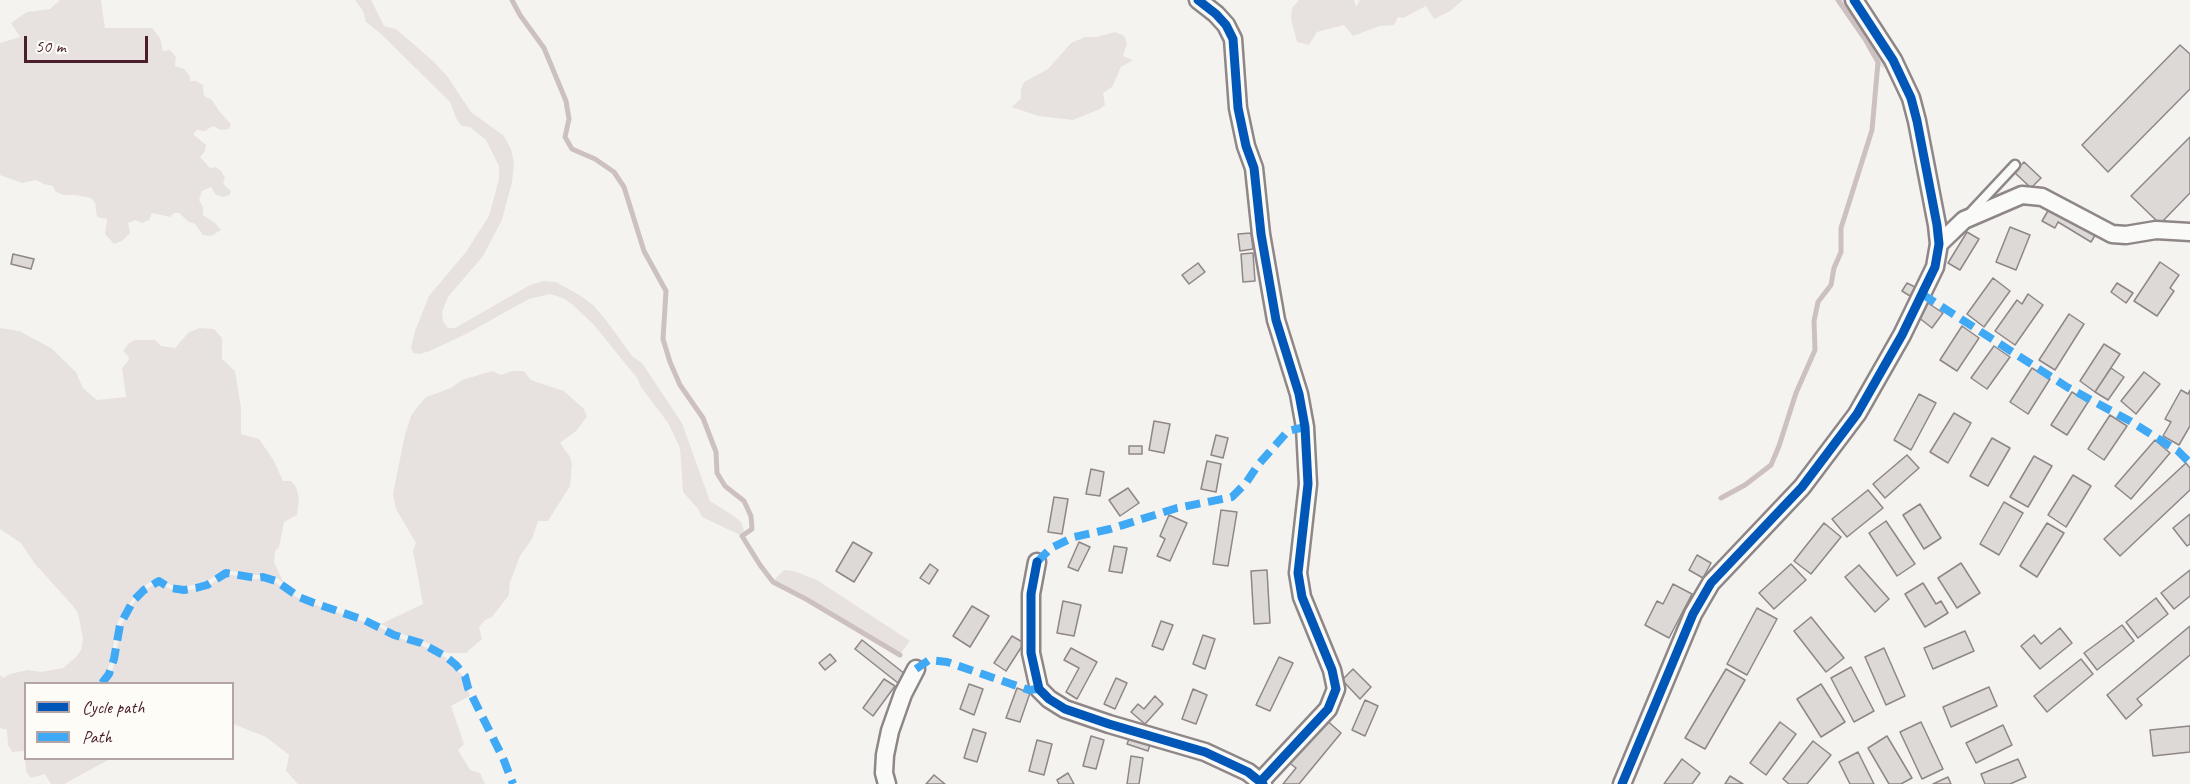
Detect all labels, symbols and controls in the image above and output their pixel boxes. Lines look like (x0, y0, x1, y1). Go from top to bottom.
scale bar (27, 24, 152, 62)
text: 50 m (35, 35, 66, 57)
legend (24, 682, 234, 760)
text: Cycle path (82, 696, 144, 718)
text: Path (82, 726, 112, 748)

